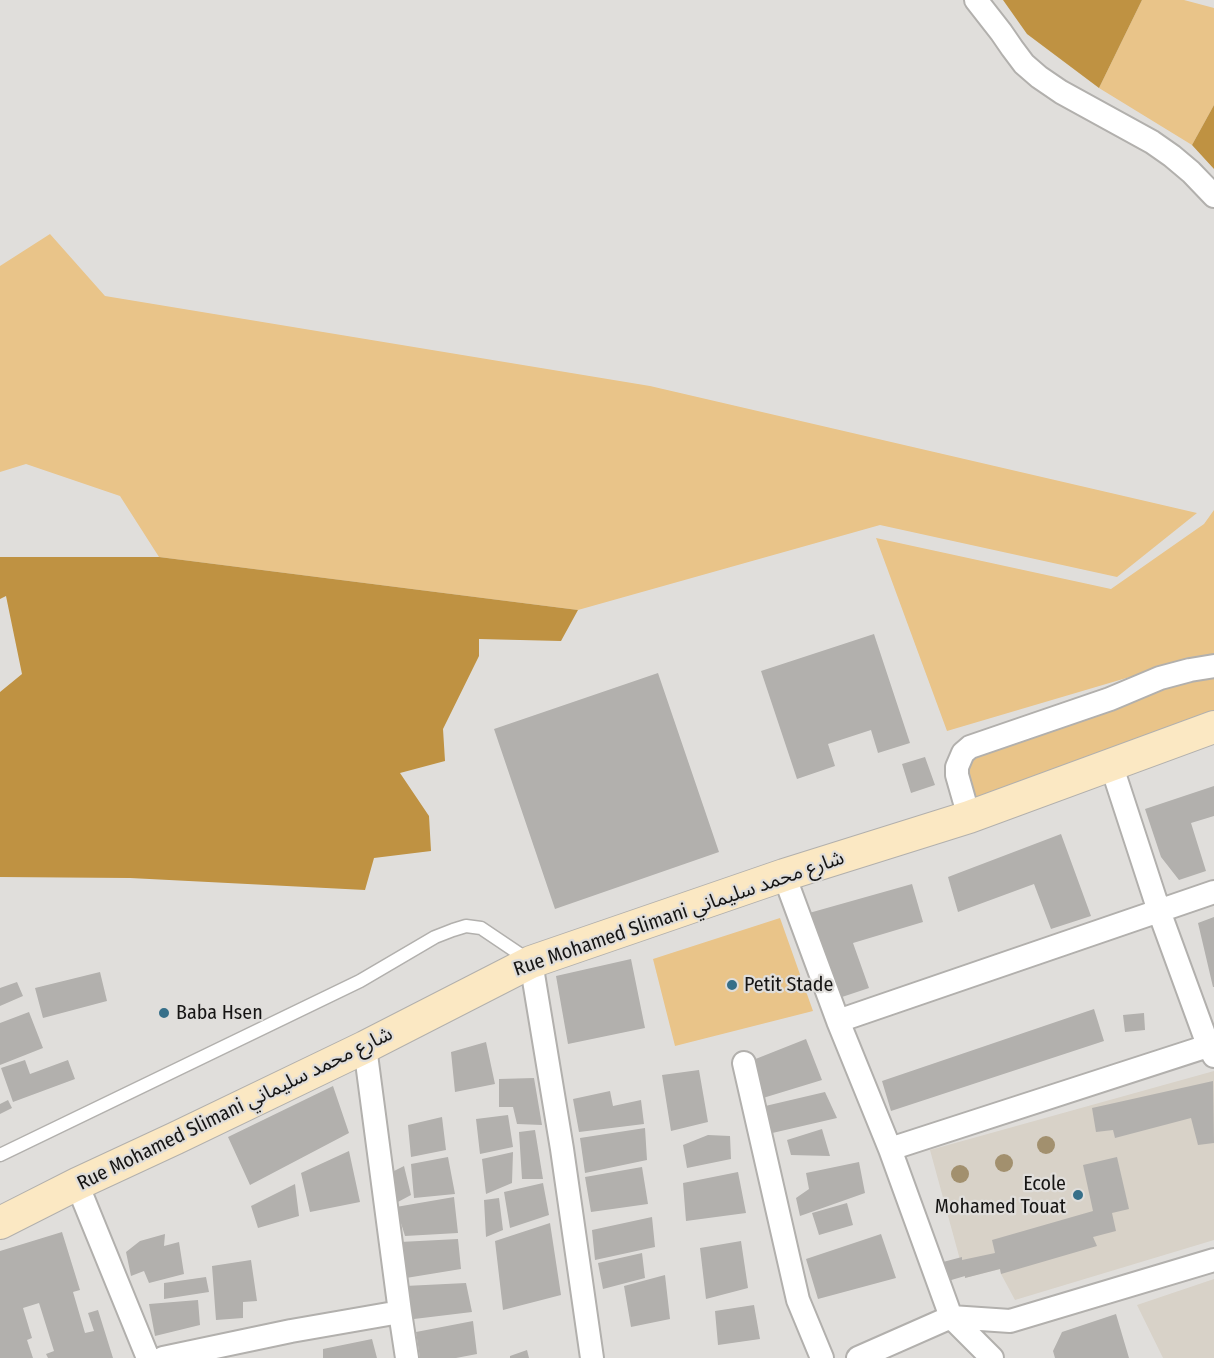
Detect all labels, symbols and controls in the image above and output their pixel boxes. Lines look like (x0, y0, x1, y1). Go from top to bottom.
street label: Rue Mohamed Slimani شارع محمد سليماني (511, 846, 847, 982)
place label: Petit Stade (744, 973, 833, 997)
marker: Petit Stade (725, 978, 739, 992)
place label: Baba Hsen (176, 1001, 263, 1025)
marker: Baba Hsen (157, 1006, 171, 1020)
street label: Rue Mohamed Slimani شارع محمد سليماني (73, 1022, 397, 1196)
place label: Ecole Mohamed Touat (935, 1172, 1066, 1219)
marker: Ecole Mohamed Touat (1071, 1188, 1085, 1202)

